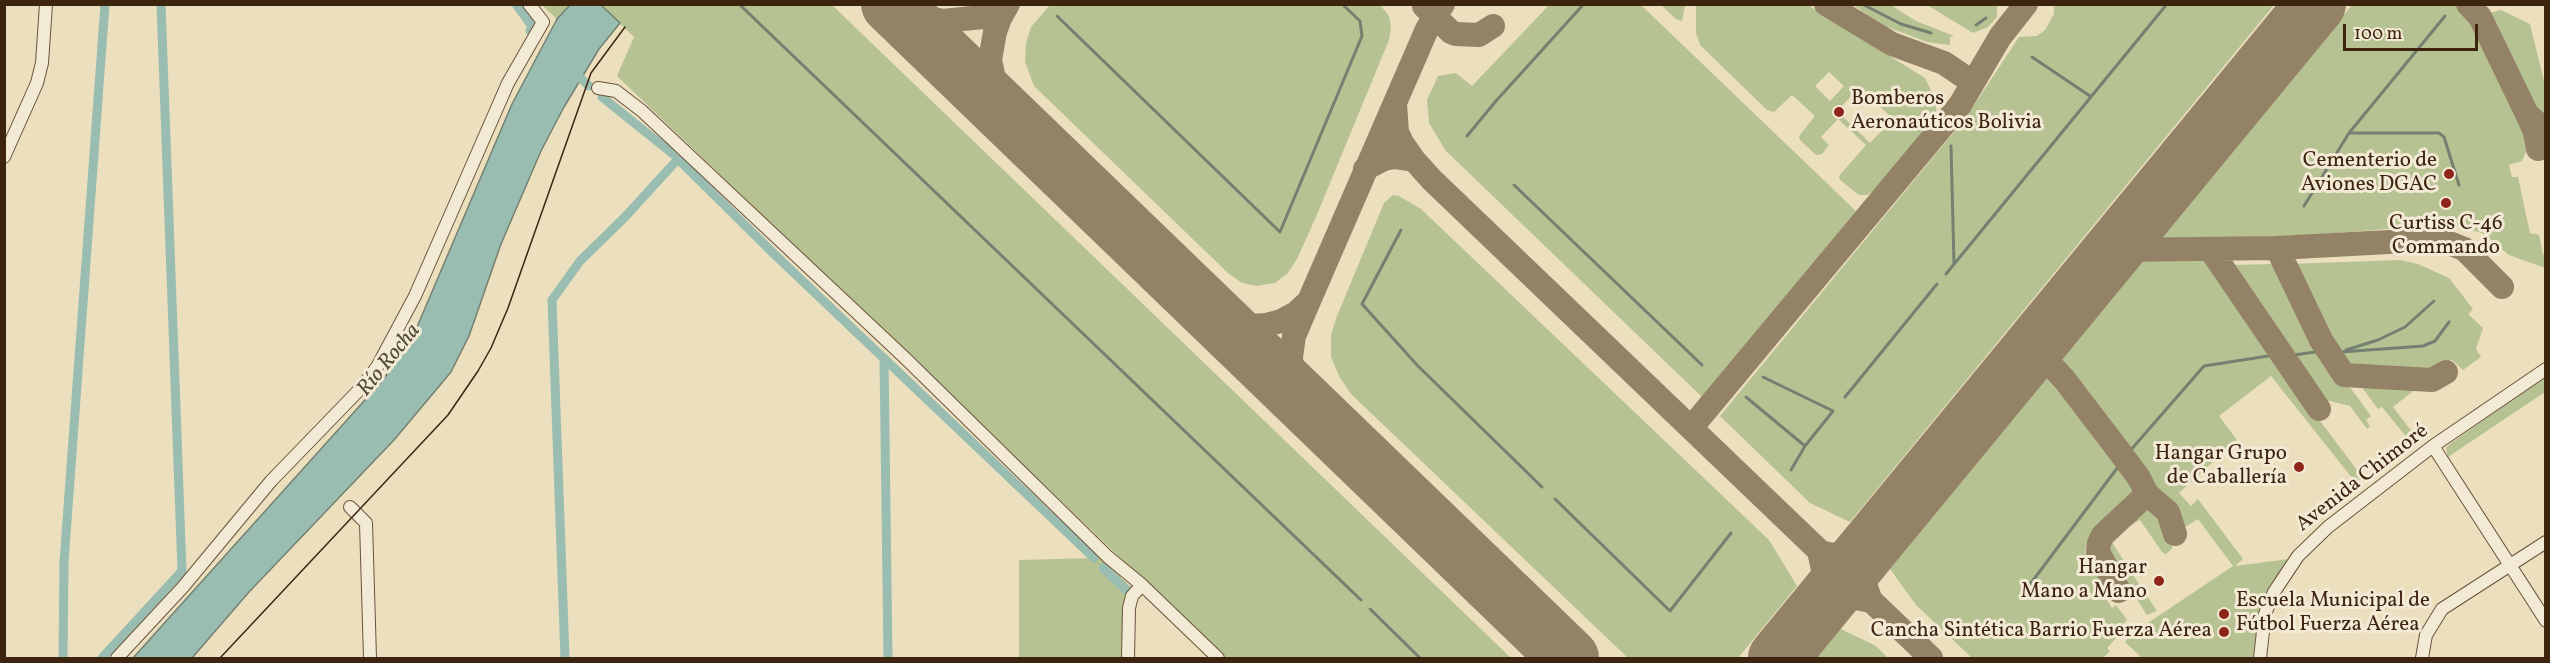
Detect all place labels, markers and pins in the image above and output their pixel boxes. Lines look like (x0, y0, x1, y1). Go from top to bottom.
place label: Bomberos Aeronaúticos Bolivia (1851, 87, 2042, 137)
marker: Bomberos Aeronaúticos Bolivia (1832, 105, 1846, 119)
place label: Cementerio de Aviones DGAC (2301, 149, 2437, 199)
marker: Cementerio de Aviones DGAC (2442, 167, 2456, 181)
marker: Curtiss C-46 Commando (2439, 196, 2453, 210)
place label: Curtiss C-46 Commando (2389, 212, 2503, 262)
place label: Hangar Grupo de Caballería (2155, 442, 2287, 492)
marker: Hangar Grupo de Caballería (2292, 460, 2306, 474)
place label: Hangar Mano a Mano (2021, 556, 2147, 606)
marker: Hangar Mano a Mano (2152, 574, 2166, 588)
place label: Escuela Municipal de Fútbol Fuerza Aérea (2236, 589, 2430, 639)
marker: Escuela Municipal de Fútbol Fuerza Aérea (2217, 607, 2231, 621)
place label: Cancha Sintética Barrio Fuerza Aérea (1871, 619, 2212, 645)
marker: Cancha Sintética Barrio Fuerza Aérea (2217, 625, 2231, 639)

